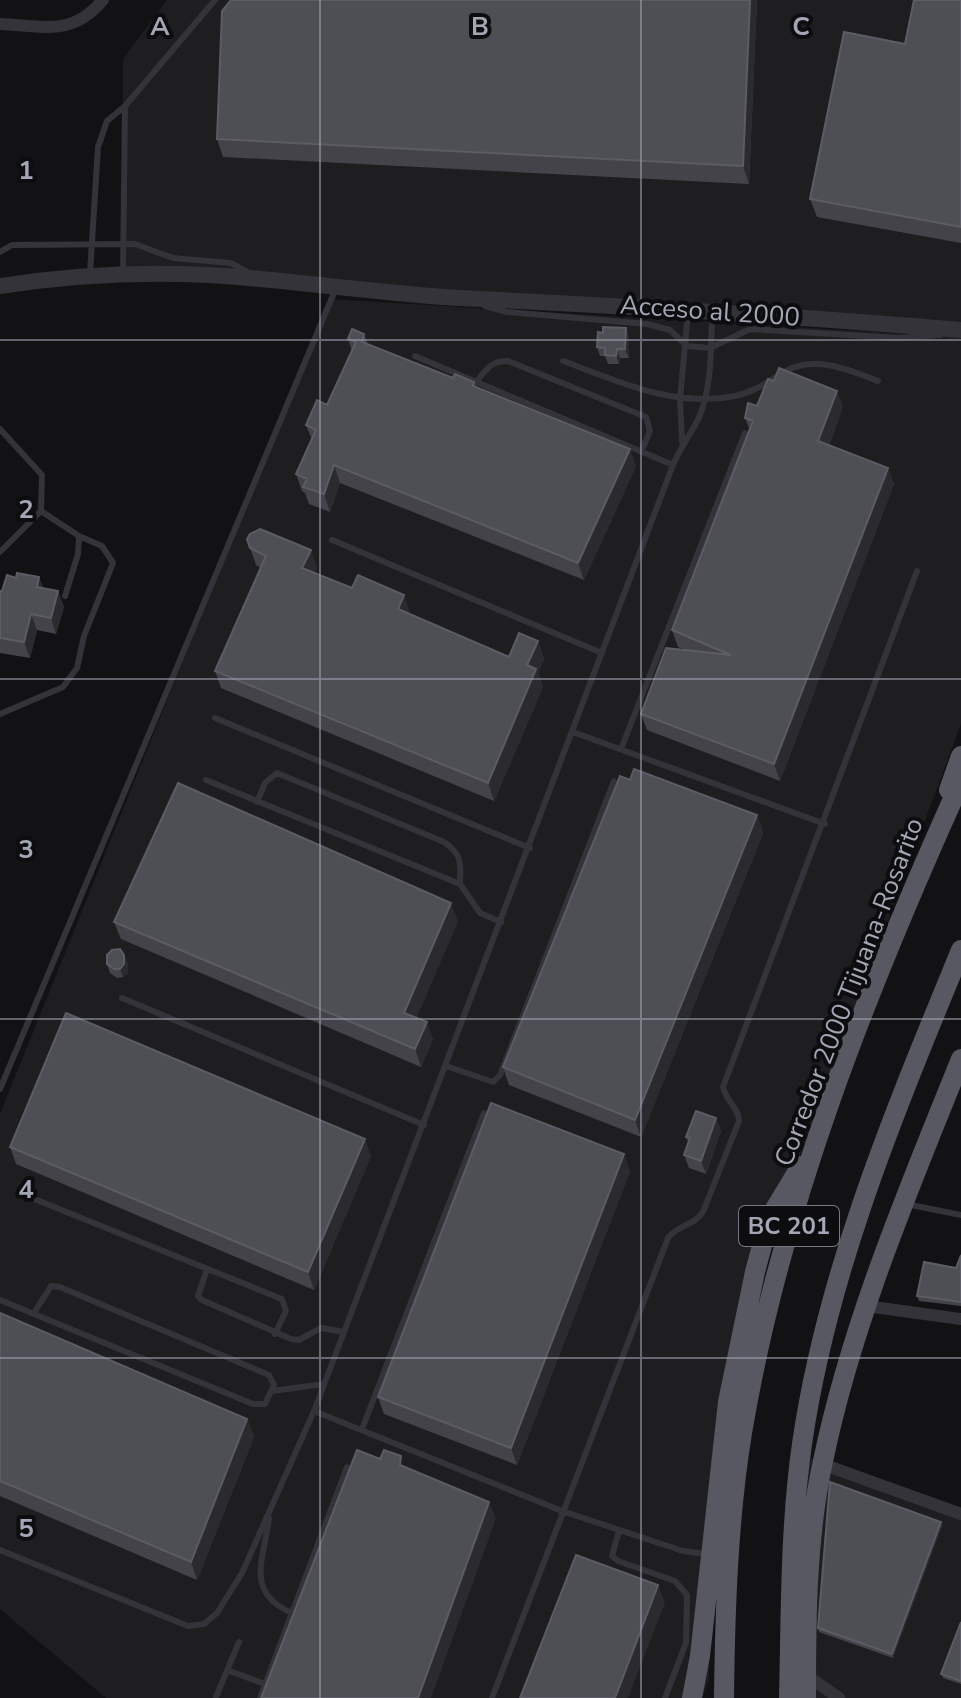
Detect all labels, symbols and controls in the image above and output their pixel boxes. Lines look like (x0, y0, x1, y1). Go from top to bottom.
text: A (150, 9, 170, 44)
text: B (471, 9, 489, 44)
text: C (792, 9, 810, 44)
text: 1 (18, 153, 34, 188)
street label: Acceso al 2000 (619, 287, 801, 335)
text: 2 (18, 492, 34, 527)
street label: Corredor 2000 Tijuana-Rosarito (766, 813, 932, 1171)
text: 3 (18, 832, 34, 867)
text: 4 (18, 1172, 34, 1207)
road number: BC 201 (739, 1206, 839, 1246)
text: 5 (18, 1511, 34, 1546)

